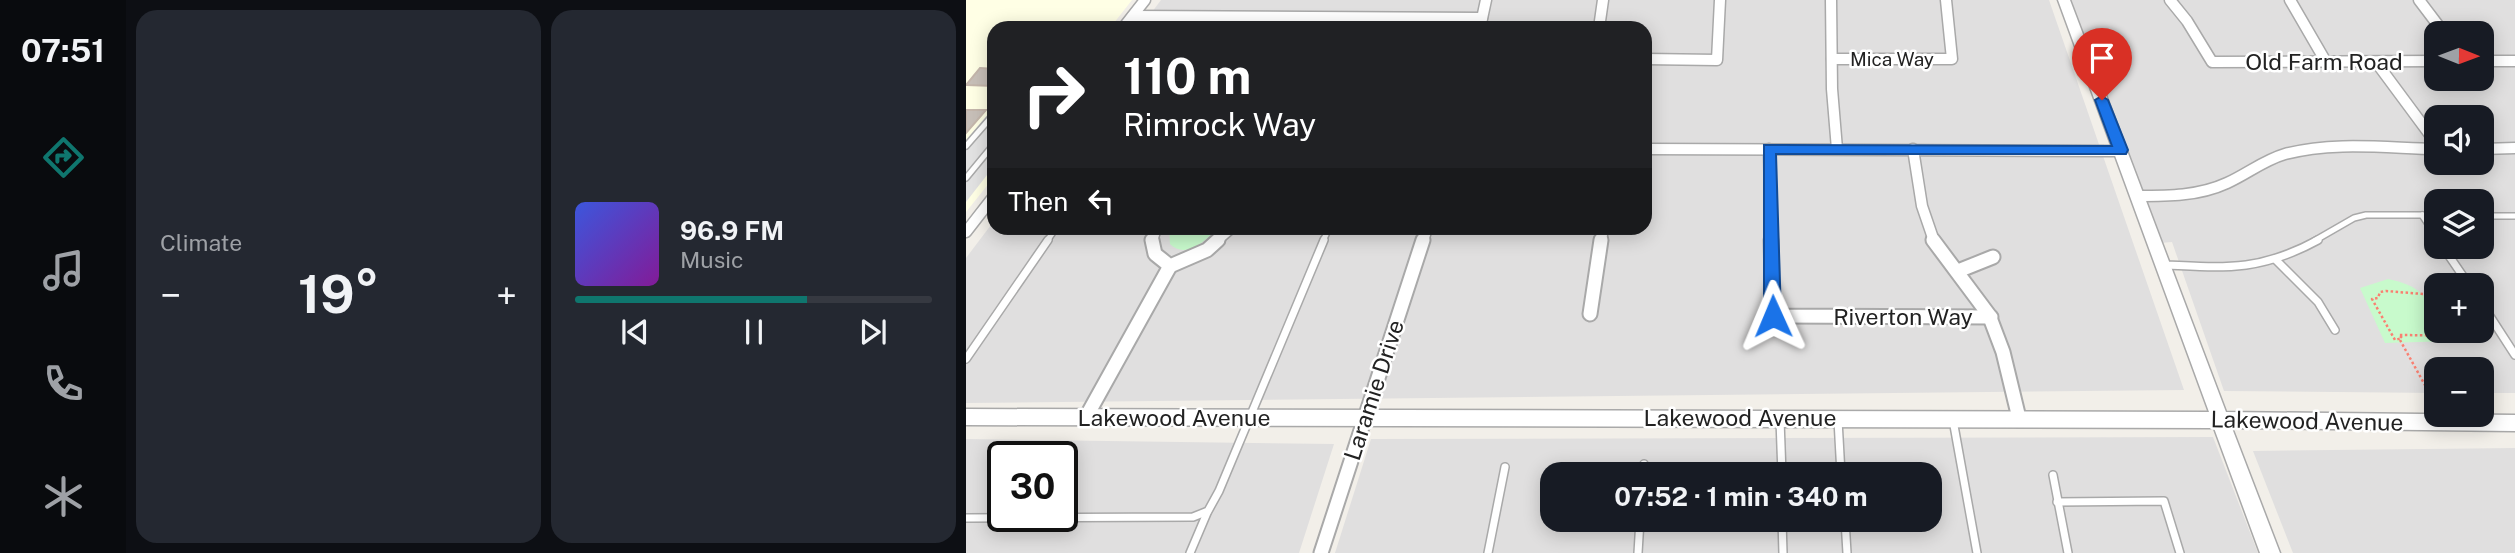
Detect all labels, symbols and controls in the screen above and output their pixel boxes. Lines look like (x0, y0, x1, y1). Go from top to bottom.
north arrow (2424, 21, 2494, 91)
map controls (2424, 21, 2494, 427)
pin (2072, 28, 2132, 100)
text: 07:51 (21, 32, 105, 69)
icon: arrive (2083, 39, 2121, 77)
text: 110 m (1123, 47, 1251, 105)
street label: Mica Way (1850, 48, 1934, 70)
street label: Old Farm Road (2245, 48, 2403, 75)
icon: right (1008, 49, 1099, 140)
button: sound (2424, 105, 2494, 175)
text: Rimrock Way (1123, 106, 1316, 143)
icon: directions (39, 133, 88, 182)
icon: left (1082, 182, 1120, 220)
text: Then (1008, 186, 1068, 217)
button: layers (2424, 189, 2494, 259)
text: 96.9 FM (680, 215, 784, 246)
text: Climate (160, 229, 242, 256)
icon: music (39, 246, 88, 295)
text: Music (680, 246, 744, 273)
text: 19° (298, 264, 379, 325)
text: − (160, 273, 181, 318)
text: + (496, 273, 517, 318)
button: + (2424, 273, 2494, 343)
position arrow (1736, 279, 1810, 353)
street label: Riverton Way (1833, 303, 1973, 330)
icon: previous (616, 313, 654, 351)
icon: pause (735, 313, 773, 351)
icon: next (854, 313, 892, 351)
street label: Laramie Drive (1338, 316, 1409, 463)
button: − (2424, 357, 2494, 427)
icon: phone (39, 359, 88, 408)
street label: Lakewood Avenue (1078, 404, 1270, 431)
street label: Lakewood Avenue (1644, 404, 1836, 431)
street label: Lakewood Avenue (2210, 405, 2404, 436)
speed limit sign: 30 (987, 441, 1078, 532)
icon: climate (39, 472, 88, 521)
text: 07:52 · 1 min · 340 m (1614, 481, 1868, 512)

